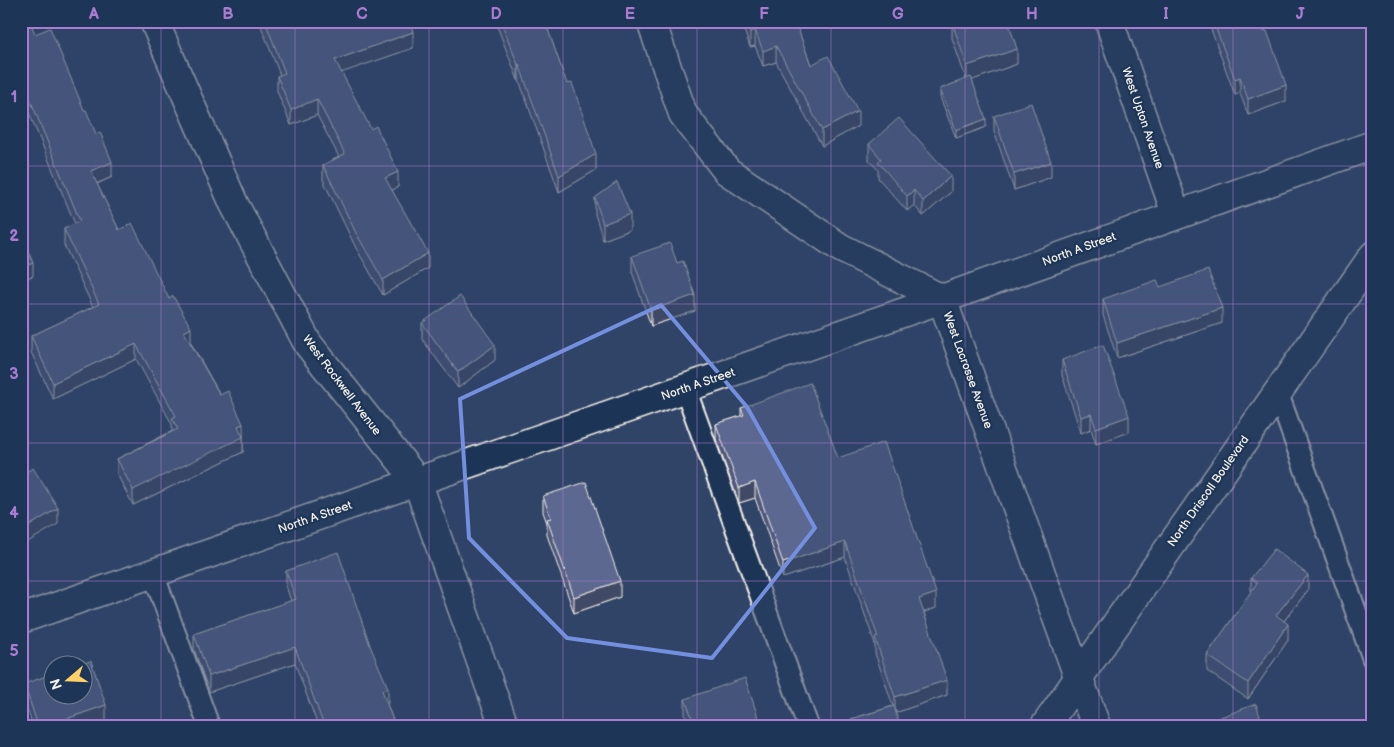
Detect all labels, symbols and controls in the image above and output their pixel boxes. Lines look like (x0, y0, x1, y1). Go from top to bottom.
text: A (88, 5, 99, 24)
text: B (222, 5, 234, 24)
text: C (356, 5, 368, 24)
text: D (490, 5, 502, 24)
text: E (625, 5, 635, 24)
text: F (759, 5, 769, 24)
text: G (892, 5, 904, 24)
text: H (1026, 5, 1038, 24)
text: I (1163, 5, 1169, 24)
text: J (1296, 5, 1305, 24)
street label: West Upton Avenue (1118, 65, 1167, 171)
text: 1 (11, 88, 17, 107)
text: 2 (9, 227, 19, 246)
street label: North A Street (1040, 229, 1118, 270)
street label: West Lacrosse Avenue (939, 310, 996, 431)
street label: West Rockwell Avenue (299, 332, 384, 438)
text: 3 (9, 365, 19, 384)
street label: North A Street (659, 365, 737, 404)
street label: North Driscoll Boulevard (1164, 433, 1253, 550)
street label: North A Street (276, 498, 354, 537)
text: 4 (9, 504, 19, 523)
text: 5 (9, 642, 19, 661)
north arrow (42, 654, 92, 704)
text: N (46, 676, 66, 692)

